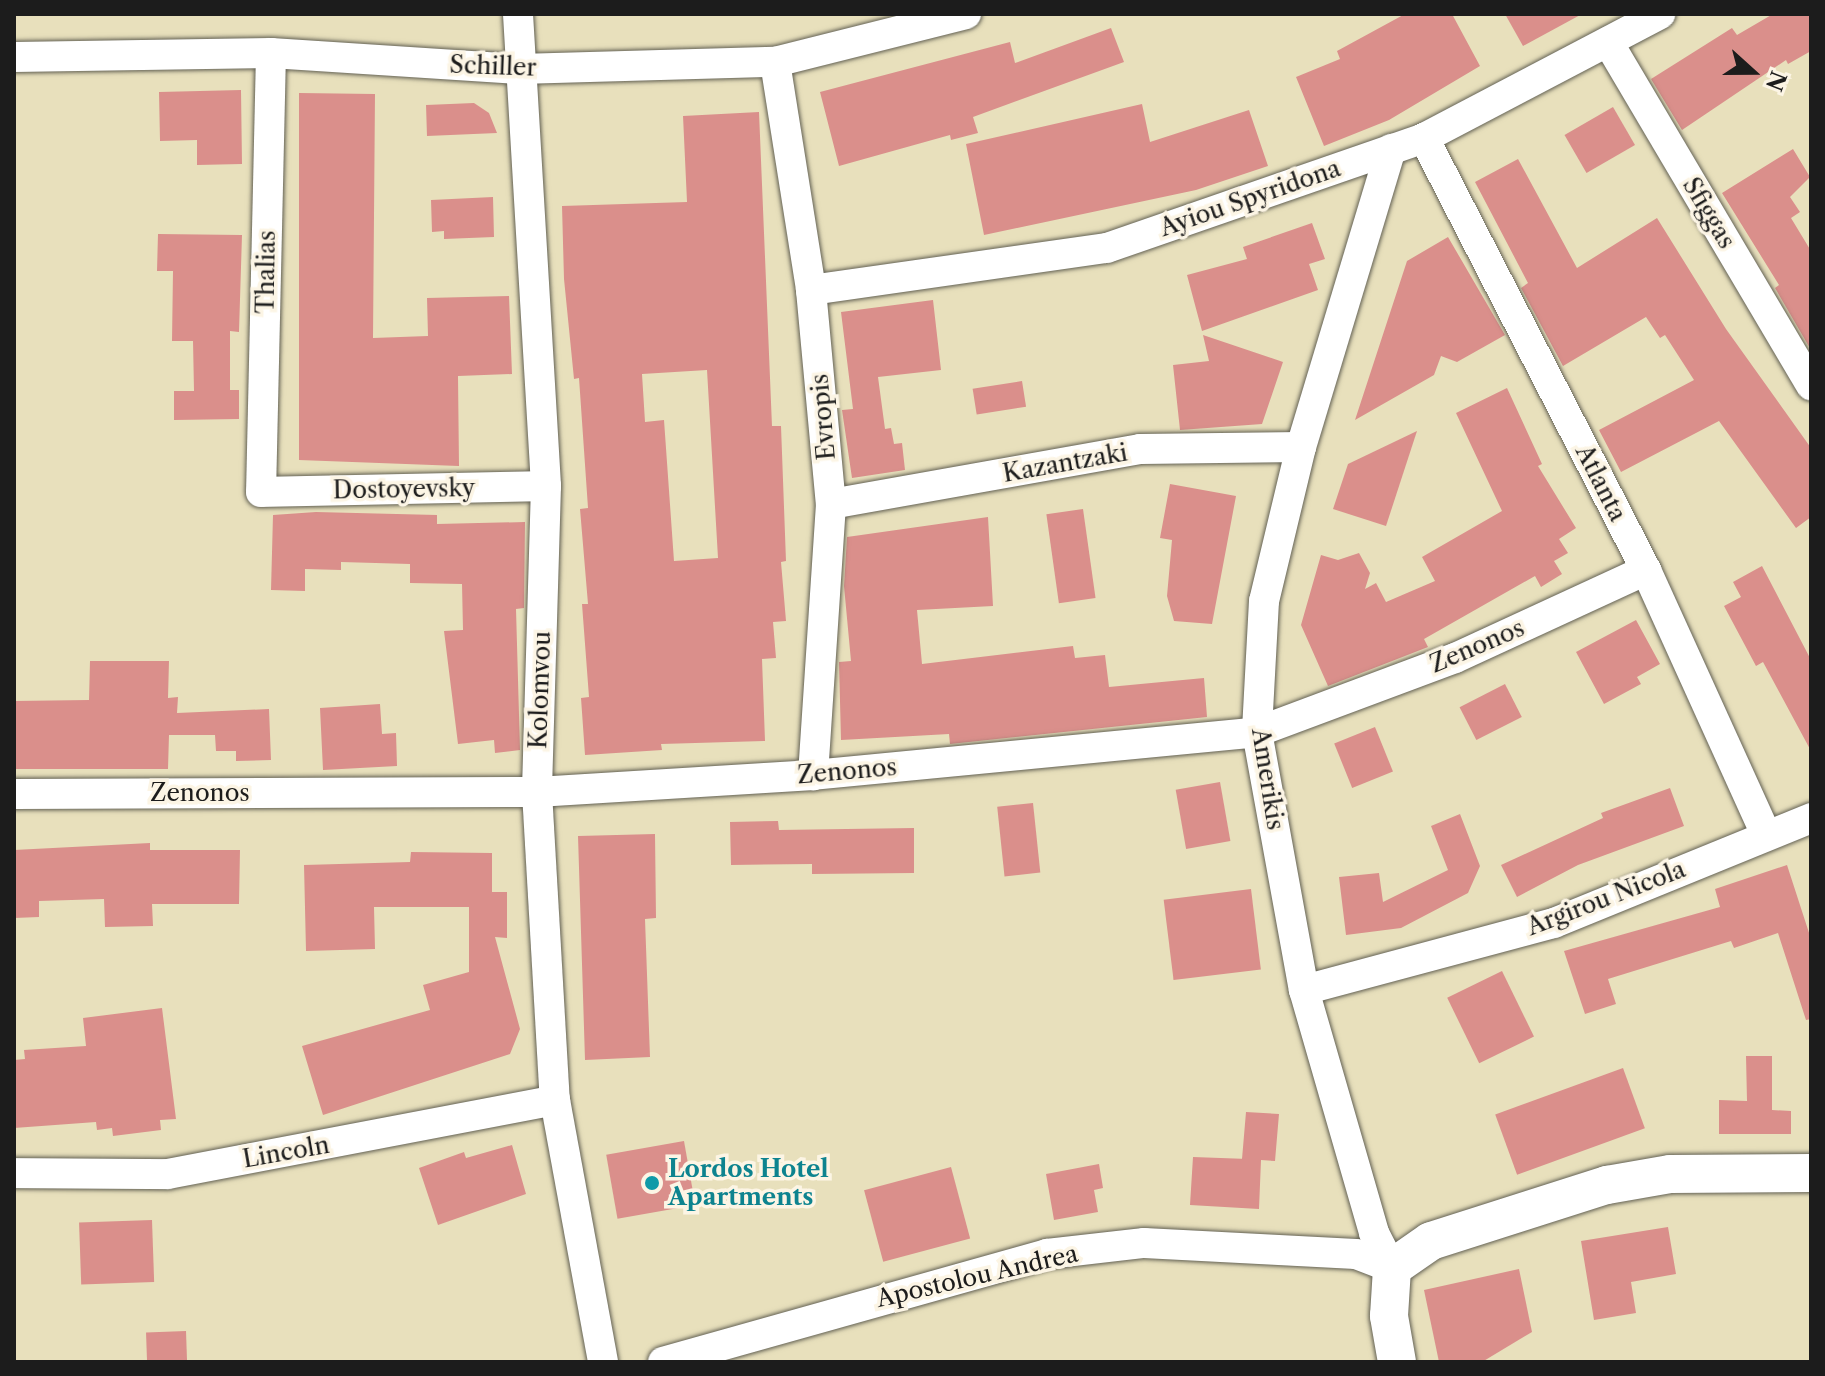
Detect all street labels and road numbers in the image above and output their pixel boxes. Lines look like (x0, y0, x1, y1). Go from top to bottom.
street label: Schiller (449, 50, 537, 82)
street label: Ayiou Spyridona (1156, 154, 1344, 242)
street label: Sfiggas (1677, 172, 1741, 254)
street label: Thalias (251, 230, 281, 314)
street label: Evropis (805, 373, 841, 461)
street label: Kazantzaki (1000, 438, 1130, 488)
street label: Atlanta (1570, 440, 1632, 526)
street label: Dostoyevsky (333, 473, 475, 505)
street label: Zenonos (1426, 613, 1528, 679)
street label: Kolomvou (524, 631, 556, 749)
street label: Amerikis (1246, 726, 1290, 832)
street label: Zenonos (796, 752, 898, 790)
street label: Zenonos (150, 779, 250, 807)
street label: Argirou Nicola (1523, 855, 1689, 941)
street label: Lincoln (240, 1130, 332, 1174)
street label: Apostolou Andrea (873, 1239, 1081, 1313)

